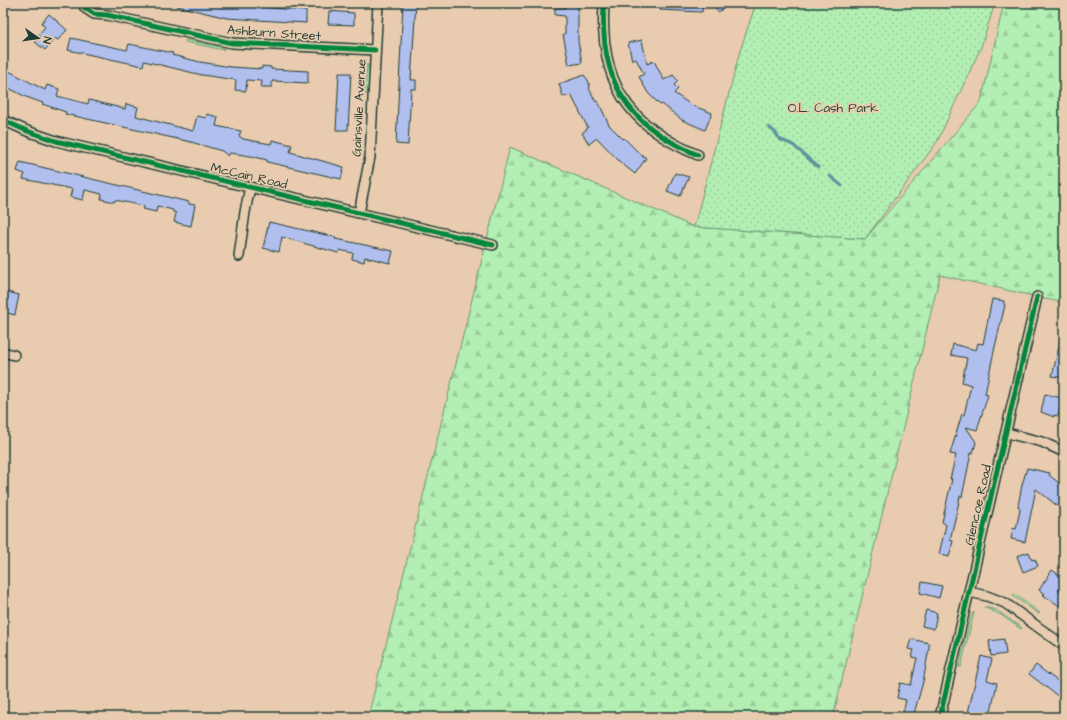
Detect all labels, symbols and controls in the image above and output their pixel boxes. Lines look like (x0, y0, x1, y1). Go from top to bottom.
north arrow (18, 18, 58, 58)
street label: Ashburn Street (226, 21, 322, 45)
text: N (39, 35, 55, 45)
street label: Gainsville Avenue (347, 59, 371, 157)
park label: O.L. Cash Park (788, 99, 878, 117)
street label: McCain Road (209, 158, 290, 194)
street label: Glencoe Road (960, 463, 996, 547)

